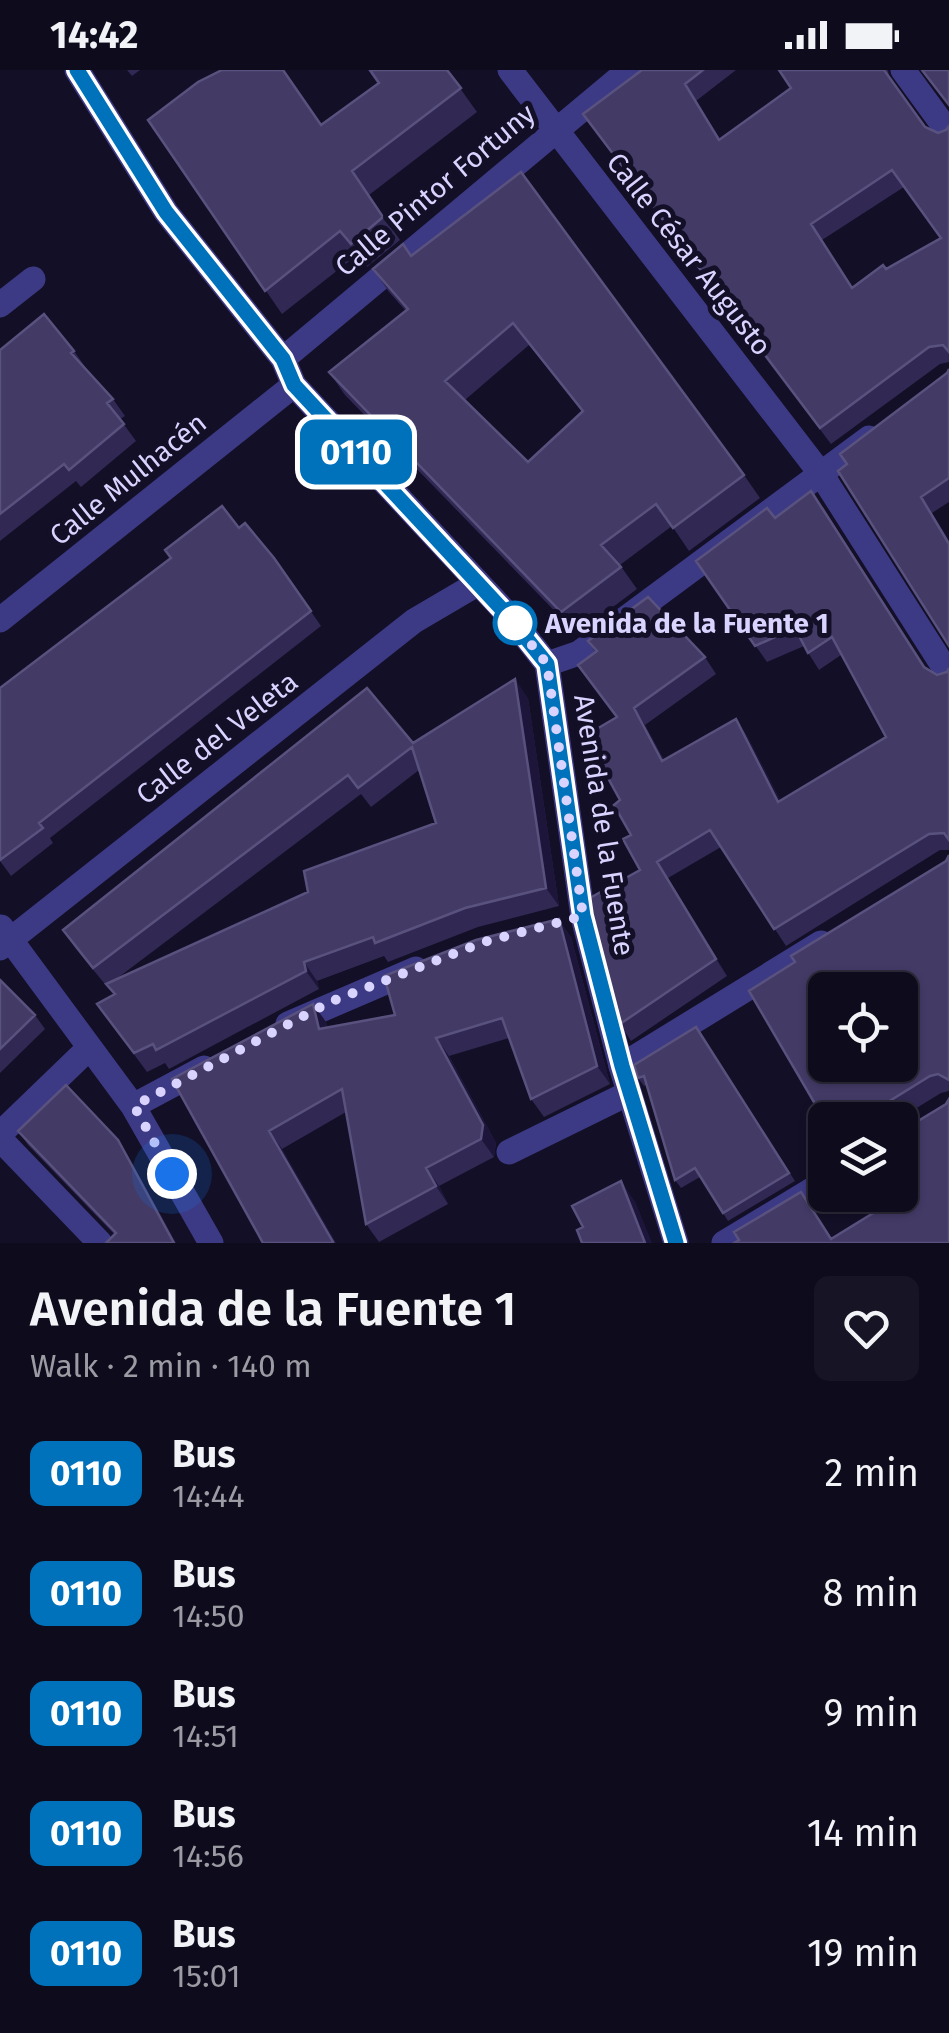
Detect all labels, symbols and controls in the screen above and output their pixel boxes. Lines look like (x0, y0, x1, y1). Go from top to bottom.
text: 14:42 (50, 12, 138, 58)
street label: Calle Pintor Fortuny (328, 97, 542, 283)
street label: Calle César Augusto (600, 146, 778, 362)
street label: Calle Mulhacén (43, 406, 213, 552)
line badge: 0110 (286, 420, 426, 484)
text: 0110 (320, 431, 392, 473)
marker: Avenida de la Fuente 1 (494, 602, 536, 644)
place label: Avenida de la Fuente 1 (544, 607, 829, 640)
street label: Calle del Veleta (130, 665, 304, 811)
street label: Avenida de la Fuente (567, 692, 641, 958)
map controls (808, 972, 918, 1212)
button: locate (808, 972, 918, 1082)
button: layers (808, 1102, 918, 1212)
your location (147, 1149, 197, 1199)
button: heart (814, 1276, 919, 1381)
text: Avenida de la Fuente 1 (30, 1280, 516, 1338)
text: Walk · 2 min · 140 m (30, 1347, 312, 1385)
text: Bus (172, 1431, 236, 1477)
text: 2 min (825, 1450, 919, 1496)
text: 0110 (50, 1452, 122, 1494)
text: 14:44 (172, 1477, 244, 1515)
text: Bus (172, 1551, 236, 1597)
text: 8 min (822, 1570, 919, 1616)
text: 0110 (50, 1572, 122, 1614)
text: 14:50 (172, 1597, 245, 1635)
text: Bus (172, 1671, 236, 1717)
text: 9 min (823, 1690, 919, 1736)
text: 0110 (50, 1692, 122, 1734)
text: 14:51 (172, 1717, 239, 1755)
text: Bus (172, 1791, 236, 1837)
text: 14 min (807, 1810, 919, 1856)
text: 0110 (50, 1812, 122, 1854)
text: 14:56 (172, 1837, 244, 1875)
text: Bus (172, 1911, 236, 1957)
text: 19 min (807, 1930, 919, 1976)
text: 0110 (50, 1932, 122, 1974)
text: 15:01 (172, 1957, 241, 1995)

